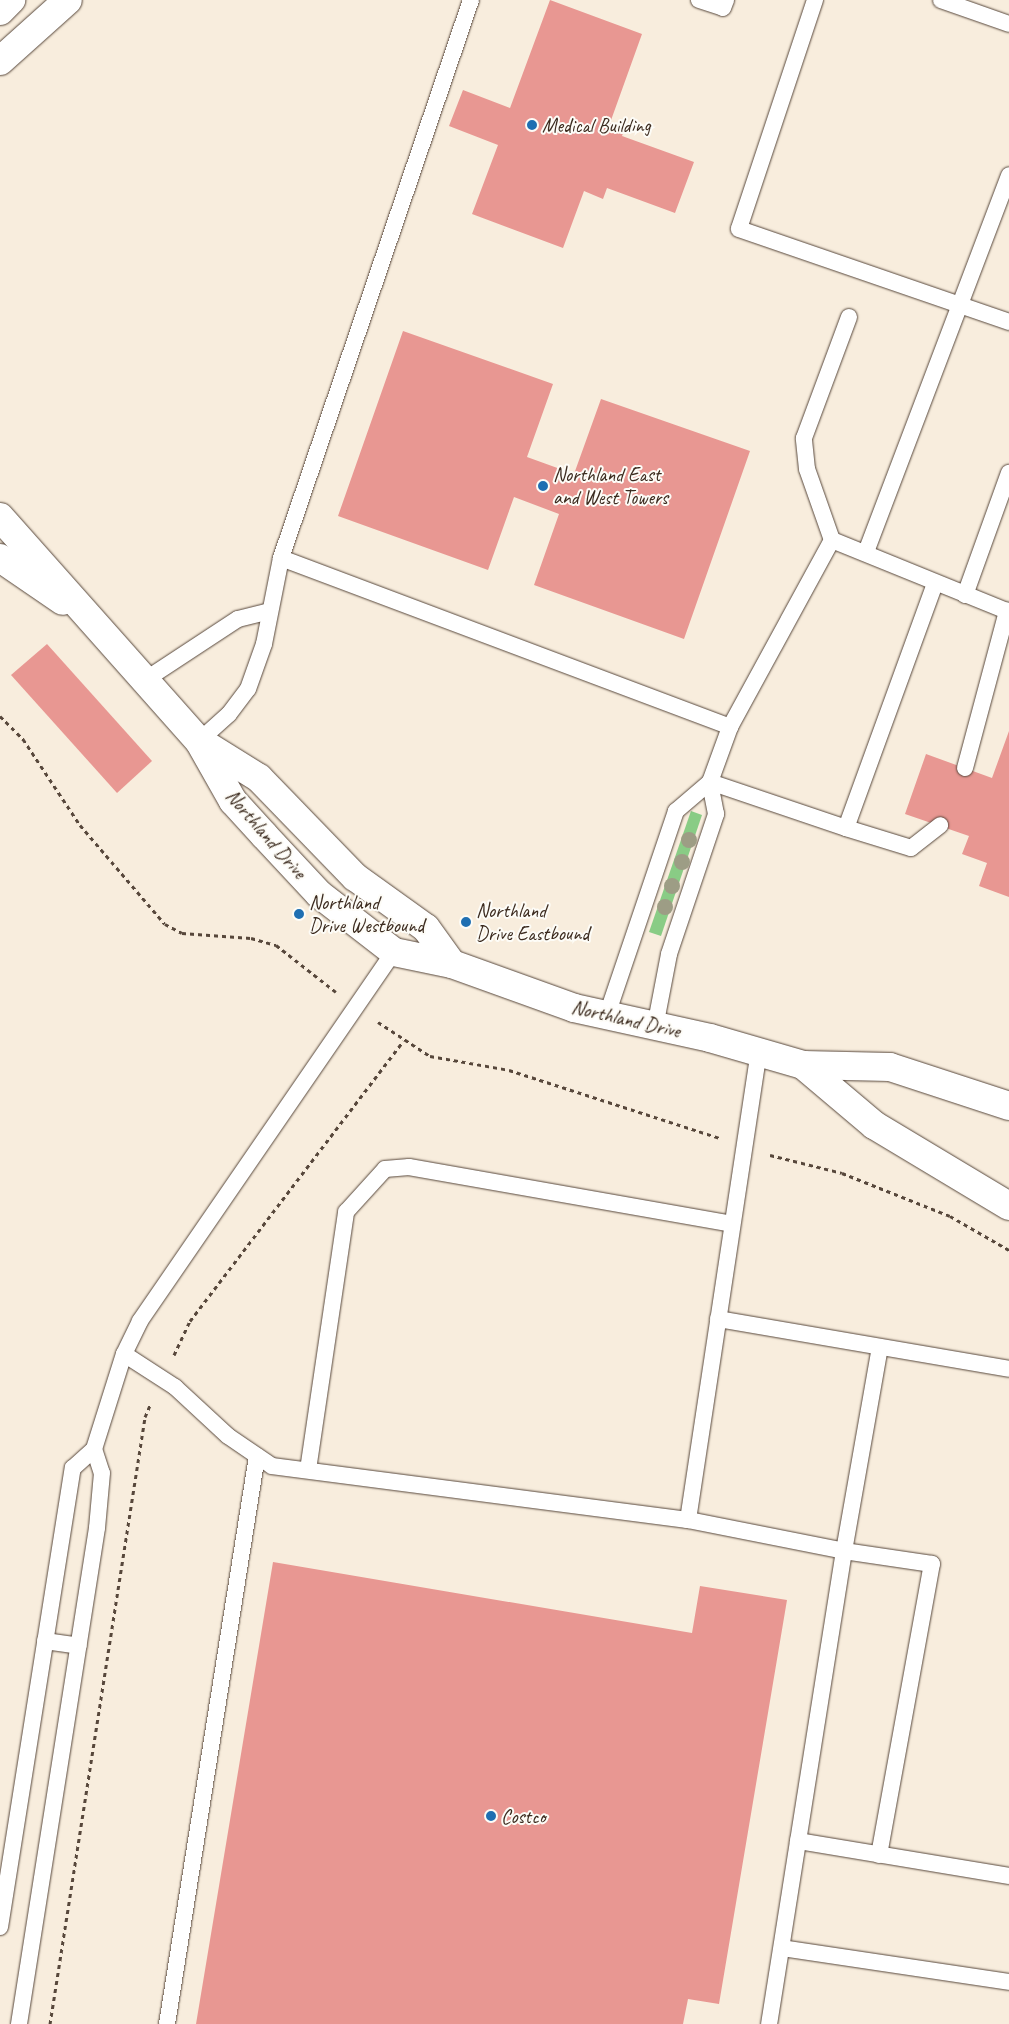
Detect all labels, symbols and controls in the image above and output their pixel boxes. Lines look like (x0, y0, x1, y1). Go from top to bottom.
place label: Medical Building (542, 113, 651, 137)
marker: Medical Building (526, 119, 538, 131)
place label: Northland East and West Towers (553, 462, 668, 509)
marker: Northland East and West Towers (537, 480, 549, 492)
street label: Northland Drive (221, 784, 311, 884)
place label: Northland Drive Westbound (309, 890, 424, 937)
place label: Northland Drive Eastbound (476, 898, 590, 945)
marker: Northland Drive Westbound (293, 908, 305, 920)
marker: Northland Drive Eastbound (460, 916, 472, 928)
street label: Northland Drive (569, 995, 683, 1043)
place label: Costco (501, 1804, 545, 1828)
marker: Costco (485, 1810, 497, 1822)

